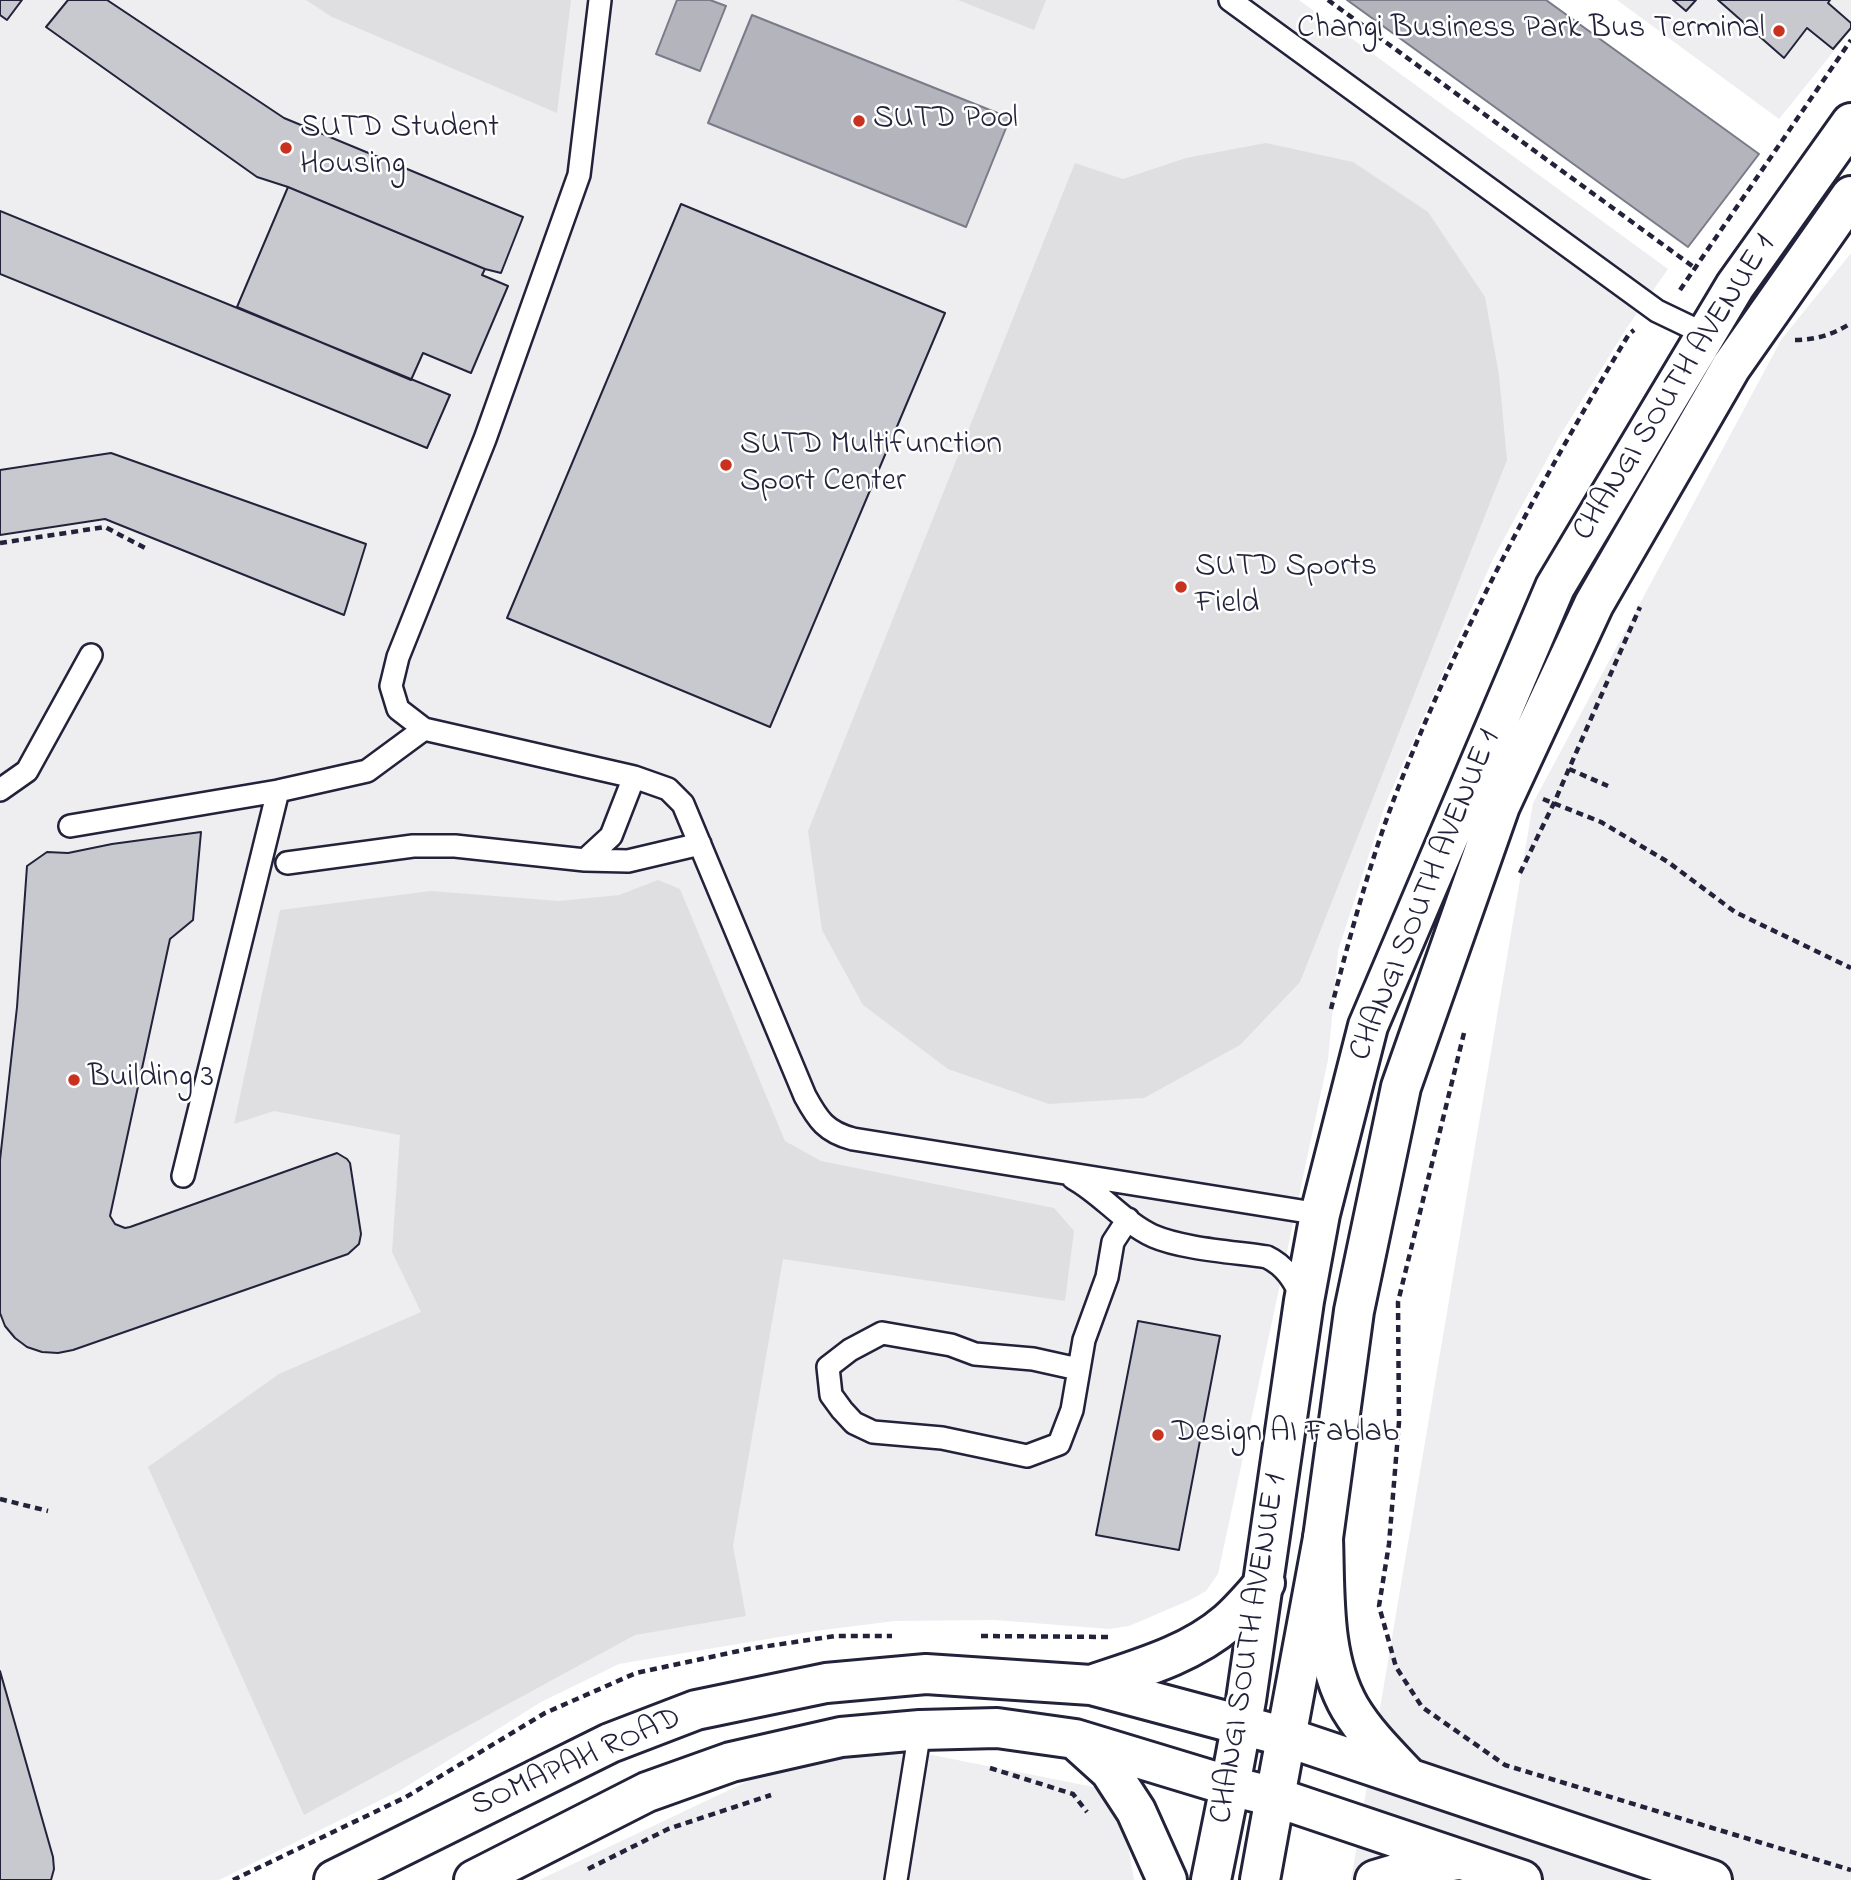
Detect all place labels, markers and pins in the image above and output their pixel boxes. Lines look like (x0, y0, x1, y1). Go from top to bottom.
place label: Changi Business Park Bus Terminal (1297, 12, 1765, 50)
marker: Changi Business Park Bus Terminal (1771, 23, 1787, 39)
place label: SUTD Pool (873, 102, 1018, 140)
place label: SUTD Student Housing (300, 111, 499, 186)
marker: SUTD Pool (851, 113, 867, 129)
marker: SUTD Student Housing (278, 140, 294, 156)
place label: SUTD Multifunction Sport Center (740, 428, 1002, 503)
marker: SUTD Multifunction Sport Center (718, 457, 734, 473)
place label: SUTD Sports Field (1195, 550, 1377, 625)
marker: SUTD Sports Field (1173, 579, 1189, 595)
place label: Building 3 (88, 1061, 214, 1099)
marker: Building 3 (66, 1072, 82, 1088)
place label: Design AI Fablab (1172, 1416, 1399, 1454)
marker: Design AI Fablab (1150, 1427, 1166, 1443)

